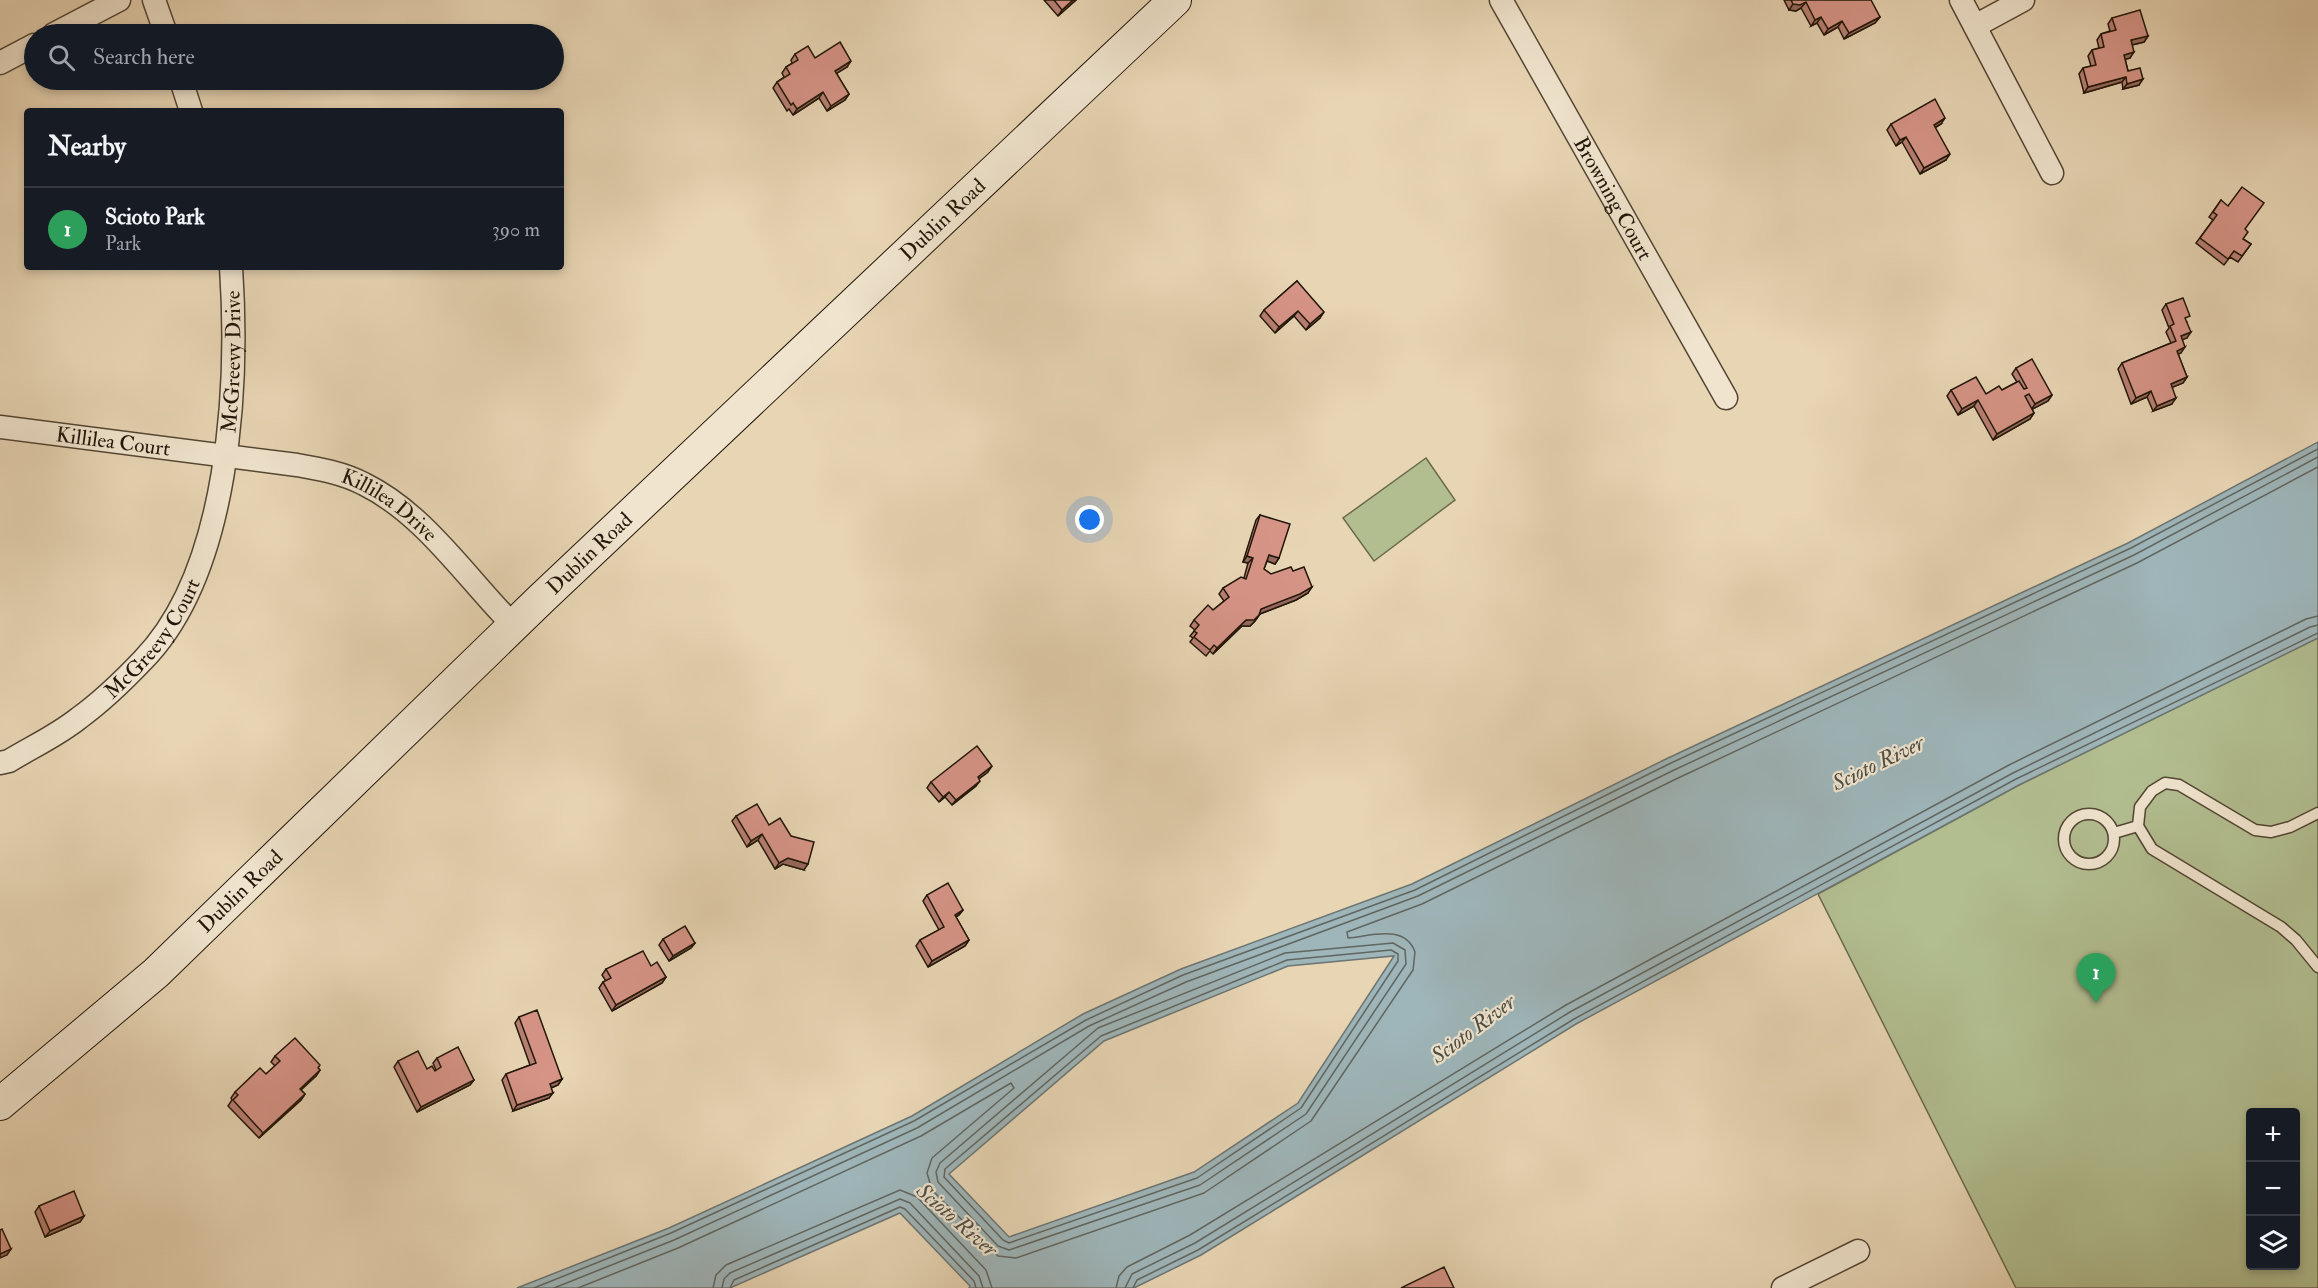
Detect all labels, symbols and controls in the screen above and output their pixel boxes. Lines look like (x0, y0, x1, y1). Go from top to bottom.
search box (24, 24, 564, 90)
icon: search (45, 41, 78, 74)
text: Search here (93, 43, 195, 71)
text: Nearby (48, 131, 126, 163)
street label: Browning Court (1568, 132, 1659, 265)
street label: Dublin Road (894, 172, 992, 267)
text: Scioto Park (105, 203, 205, 231)
text: 1 (64, 217, 71, 242)
text: 390 m (492, 217, 540, 242)
text: Park (105, 231, 141, 256)
street label: McGreevy Drive (215, 290, 247, 434)
street label: Killilea Court (54, 421, 172, 462)
street label: Killilea Drive (338, 462, 444, 547)
your location (1075, 505, 1104, 534)
street label: Dublin Road (541, 506, 638, 600)
street label: McGreevy Court (98, 574, 206, 705)
water label: Scioto River (1827, 728, 1930, 798)
street label: Dublin Road (192, 843, 289, 939)
pin: 1 (2076, 954, 2116, 1003)
water label: Scioto River (1424, 987, 1522, 1071)
map controls (2246, 1108, 2300, 1270)
button: + (2246, 1108, 2300, 1162)
button: − (2246, 1162, 2300, 1216)
water label: Scioto River (910, 1176, 1005, 1264)
button: layers (2246, 1216, 2300, 1270)

